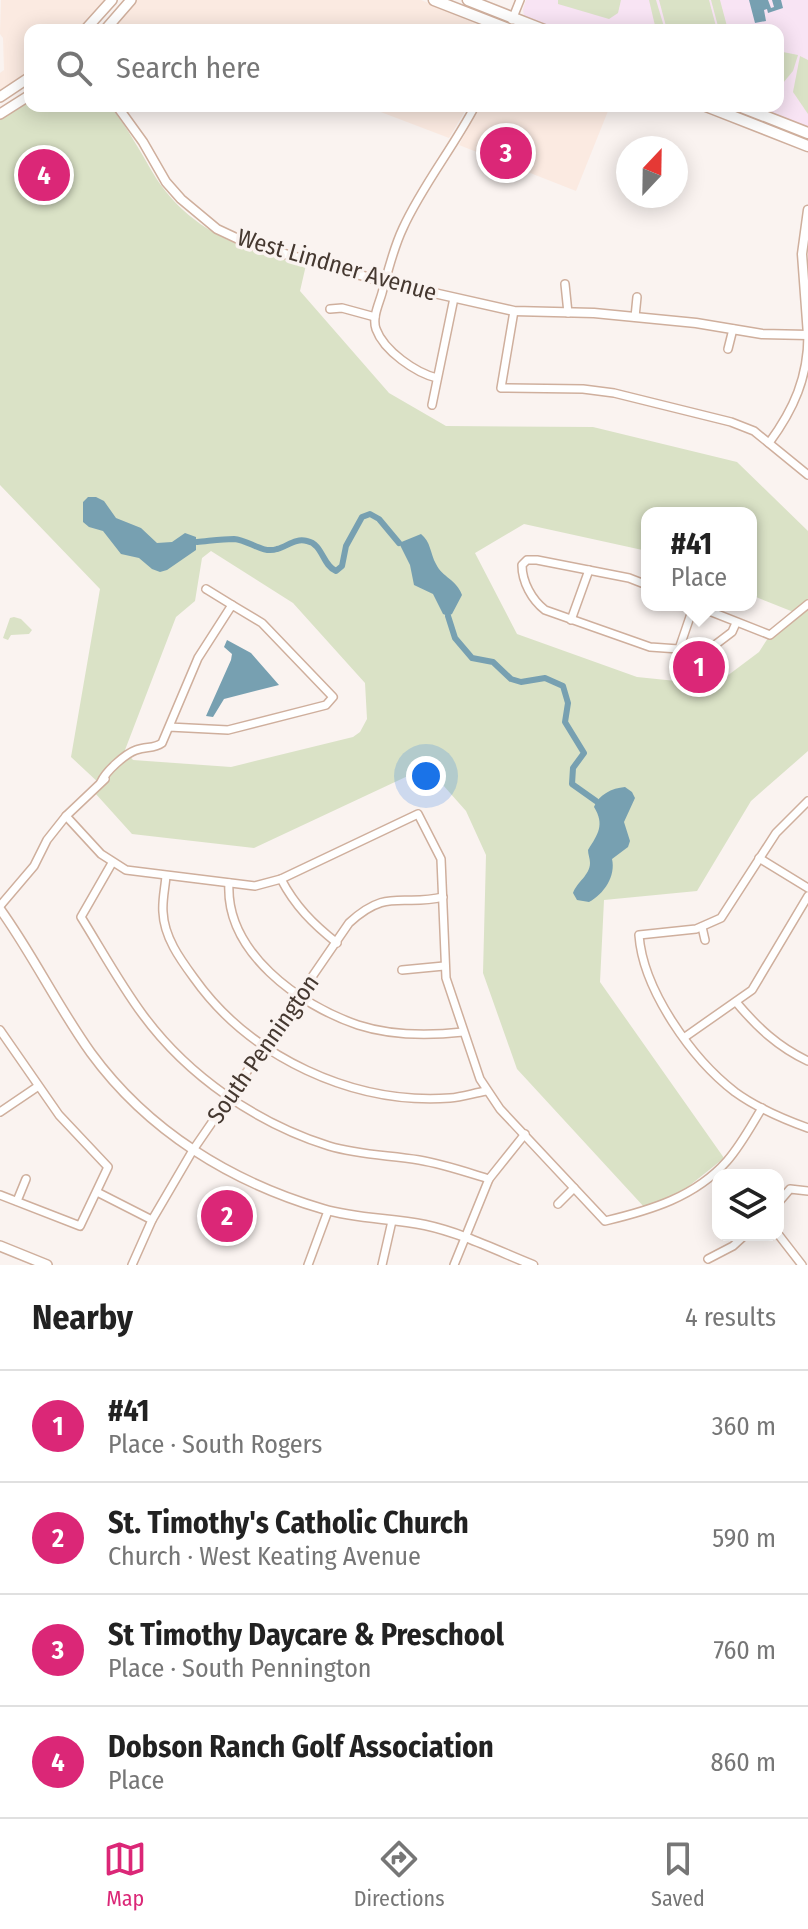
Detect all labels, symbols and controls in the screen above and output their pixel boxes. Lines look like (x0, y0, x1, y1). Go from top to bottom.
search box (24, 24, 784, 112)
icon: search (52, 46, 96, 90)
text: Search here (116, 50, 261, 86)
pin: 3 (480, 123, 532, 183)
north arrow (616, 136, 688, 208)
pin: 4 (18, 145, 70, 205)
street label: West Lindner Avenue (234, 223, 440, 307)
popup (641, 507, 757, 611)
text: #41 (671, 526, 712, 562)
text: Place (671, 562, 727, 593)
pin: 1 (673, 637, 725, 697)
your location (406, 756, 446, 796)
street label: South Pennington (201, 969, 325, 1129)
map controls (712, 1169, 784, 1241)
button: layers (712, 1169, 784, 1241)
pin: 2 (201, 1186, 253, 1246)
text: Nearby (32, 1297, 133, 1338)
text: 4 results (685, 1302, 776, 1333)
text: #41 (108, 1393, 149, 1429)
text: 1 (53, 1411, 64, 1442)
text: 360 m (712, 1411, 776, 1442)
text: Place · South Rogers (108, 1429, 322, 1460)
text: St. Timothy's Catholic Church (108, 1505, 469, 1541)
text: 2 (52, 1523, 64, 1554)
text: 590 m (712, 1523, 776, 1554)
text: Church · West Keating Avenue (108, 1541, 421, 1572)
text: St Timothy Daycare & Preschool (108, 1617, 504, 1653)
text: 3 (52, 1635, 64, 1666)
text: 760 m (714, 1635, 776, 1666)
text: Place · South Pennington (108, 1653, 372, 1684)
text: Dobson Ranch Golf Association (108, 1729, 494, 1765)
text: 4 (51, 1747, 65, 1778)
text: 860 m (710, 1747, 776, 1778)
text: Place (108, 1765, 164, 1796)
tab: Map (103, 1837, 147, 1912)
tab: Directions (354, 1837, 445, 1912)
tab: Saved (651, 1837, 705, 1912)

